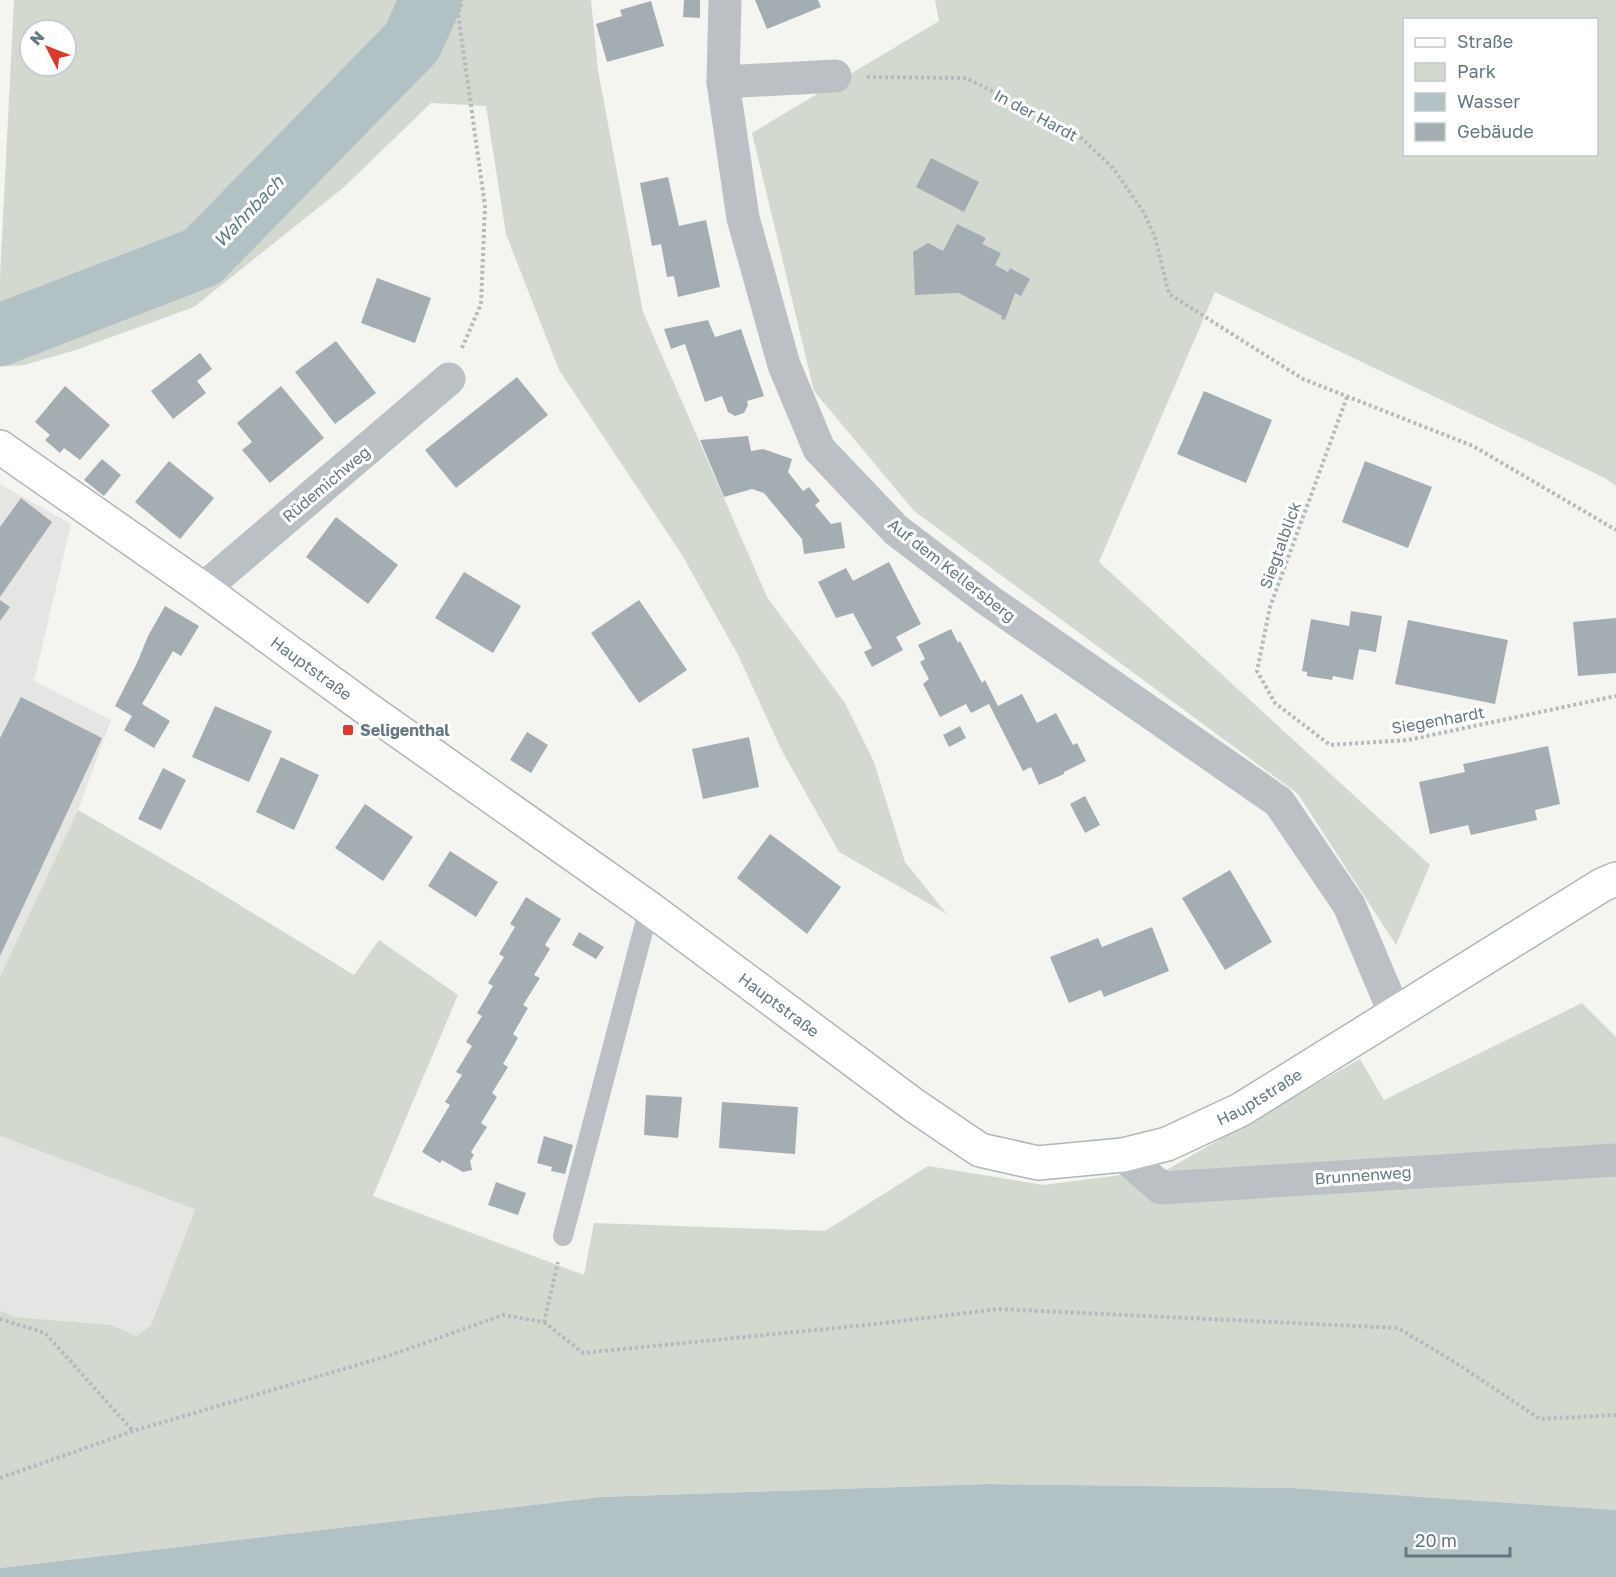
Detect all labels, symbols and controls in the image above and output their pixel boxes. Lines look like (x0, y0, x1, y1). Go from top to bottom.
north arrow (18, 18, 78, 78)
legend (1403, 18, 1598, 156)
text: N (25, 27, 48, 49)
text: Straße (1457, 30, 1513, 52)
text: Park (1457, 60, 1496, 82)
street label: In der Hardt (991, 85, 1081, 145)
text: Wasser (1457, 90, 1520, 112)
text: Gebäude (1457, 120, 1534, 142)
water label: Wahnbach (208, 170, 288, 251)
street label: Rüdemichweg (278, 442, 374, 526)
street label: Siegtalblick (1255, 499, 1305, 591)
street label: Auf dem Kellersberg (884, 514, 1020, 626)
street label: Hauptstraße (267, 632, 356, 704)
street label: Siegenhardt (1390, 702, 1486, 738)
place label: Seligenthal (360, 720, 450, 740)
marker: Seligenthal (341, 723, 355, 737)
street label: Hauptstraße (735, 968, 823, 1041)
street label: Hauptstraße (1213, 1064, 1306, 1130)
street label: Brunnenweg (1314, 1162, 1412, 1188)
scale bar (1406, 1520, 1510, 1558)
text: 20 m (1415, 1529, 1457, 1551)

